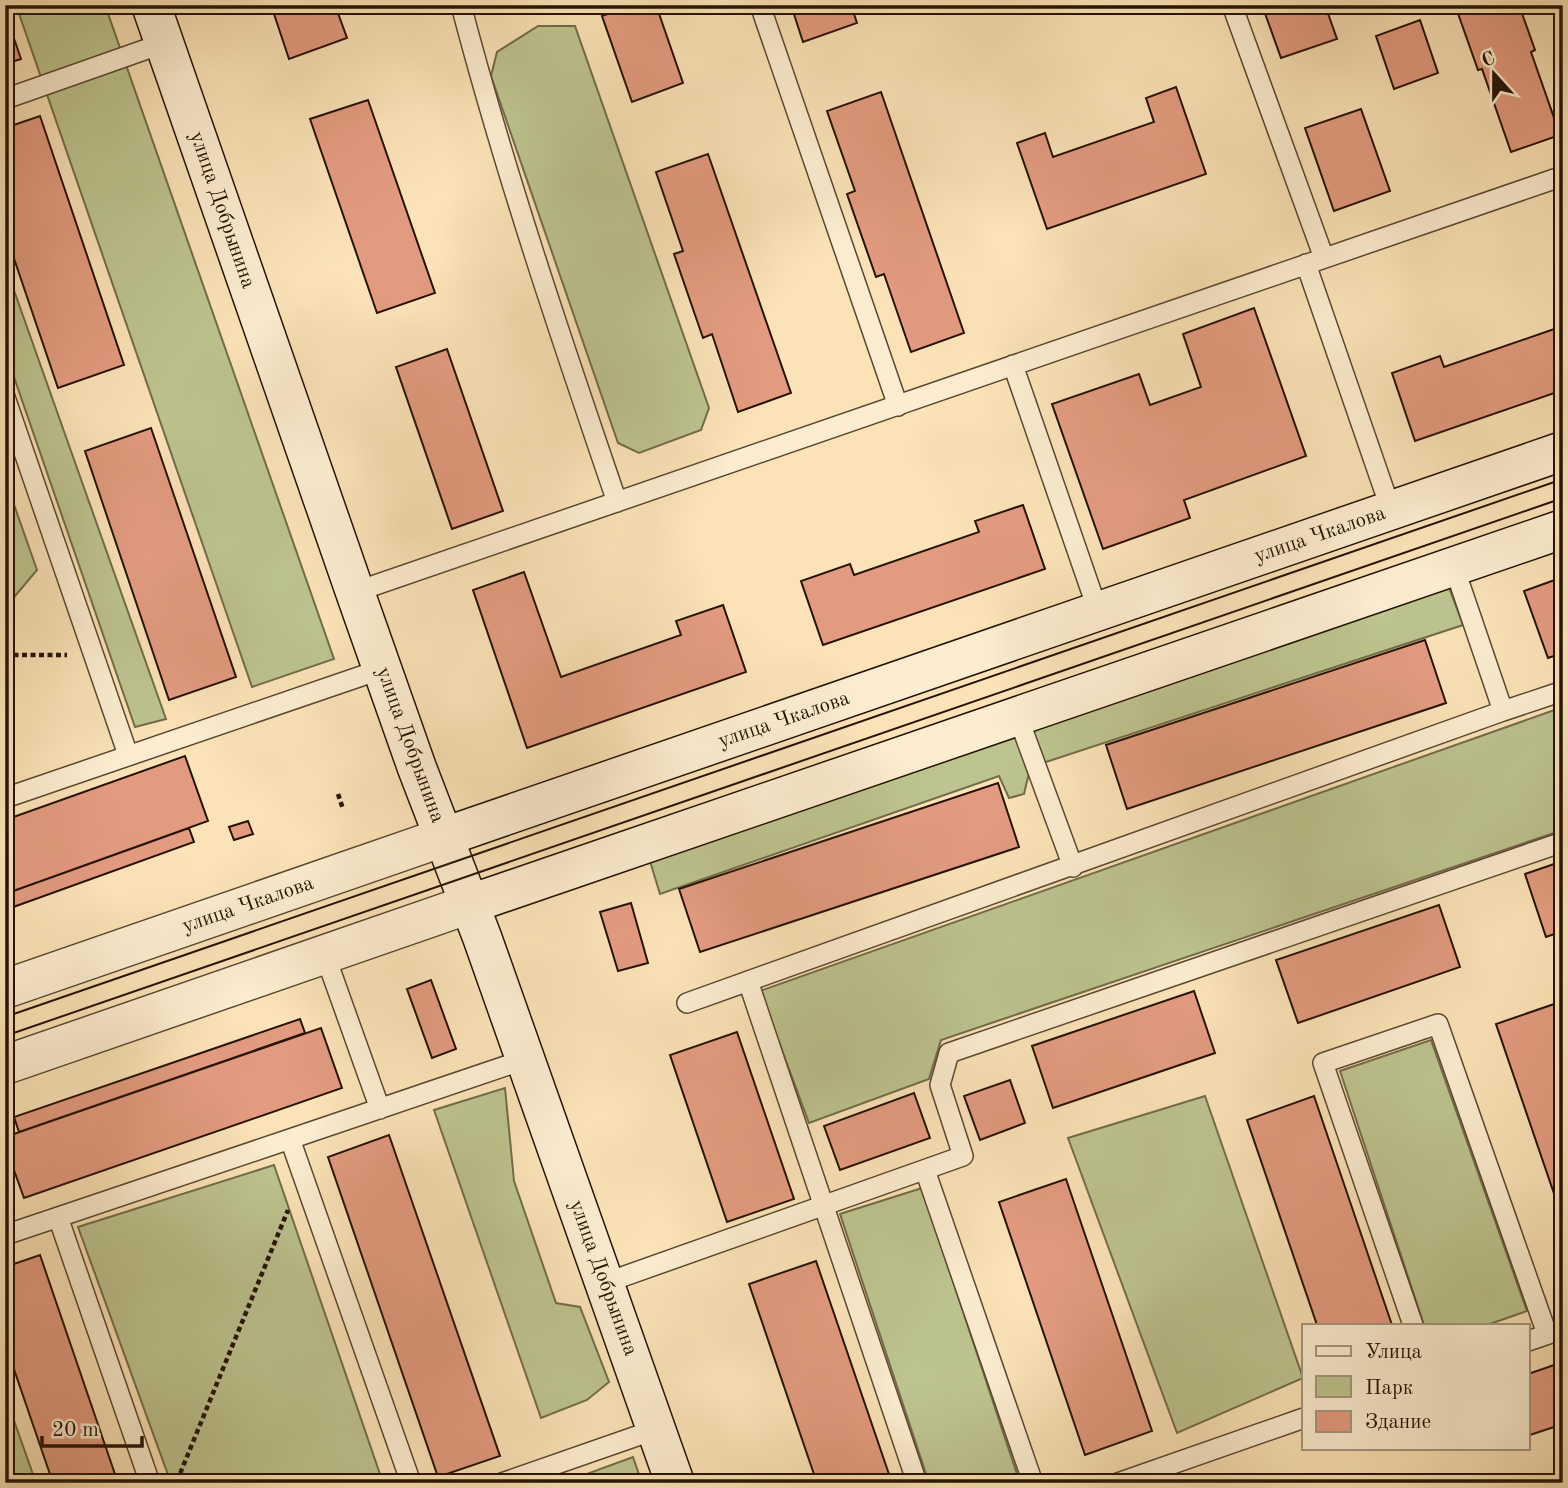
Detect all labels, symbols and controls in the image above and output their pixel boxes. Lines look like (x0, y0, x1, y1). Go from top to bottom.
north arrow (1460, 38, 1530, 108)
text: С (1480, 49, 1498, 72)
street label: улица Добрынина (185, 129, 259, 291)
street label: улица Чкалова (1252, 503, 1388, 567)
street label: улица Добрынина (372, 664, 448, 826)
street label: улица Чкалова (716, 688, 852, 752)
street label: улица Чкалова (180, 873, 316, 937)
street label: улица Добрынина (565, 1197, 641, 1359)
legend (1302, 1324, 1530, 1450)
text: Улица (1365, 1342, 1422, 1363)
text: Парк (1365, 1378, 1414, 1399)
scale bar (42, 1404, 142, 1448)
text: Здание (1365, 1412, 1431, 1433)
text: 20 m (52, 1420, 99, 1441)

